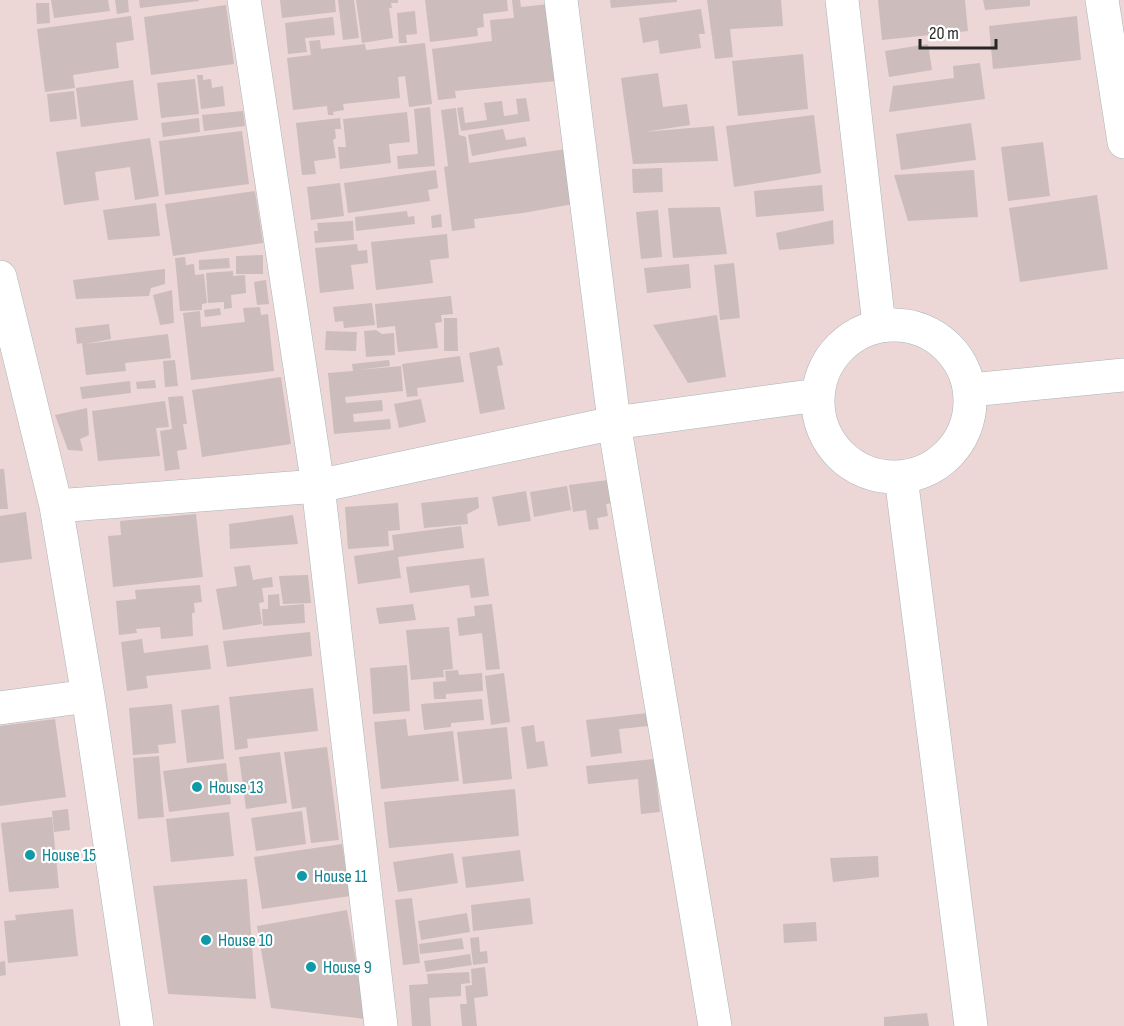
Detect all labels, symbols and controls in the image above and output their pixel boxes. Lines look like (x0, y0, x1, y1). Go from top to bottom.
scale bar (920, 12, 996, 50)
text: 20 m (929, 23, 959, 44)
place label: House 13 (209, 777, 264, 798)
marker: House 13 (190, 780, 204, 794)
place label: House 15 (42, 845, 96, 866)
marker: House 15 (23, 848, 37, 862)
place label: House 11 (314, 866, 368, 887)
marker: House 11 (295, 869, 309, 883)
place label: House 10 (218, 930, 273, 951)
marker: House 10 (199, 933, 213, 947)
place label: House 9 (323, 957, 372, 978)
marker: House 9 (304, 960, 318, 974)

